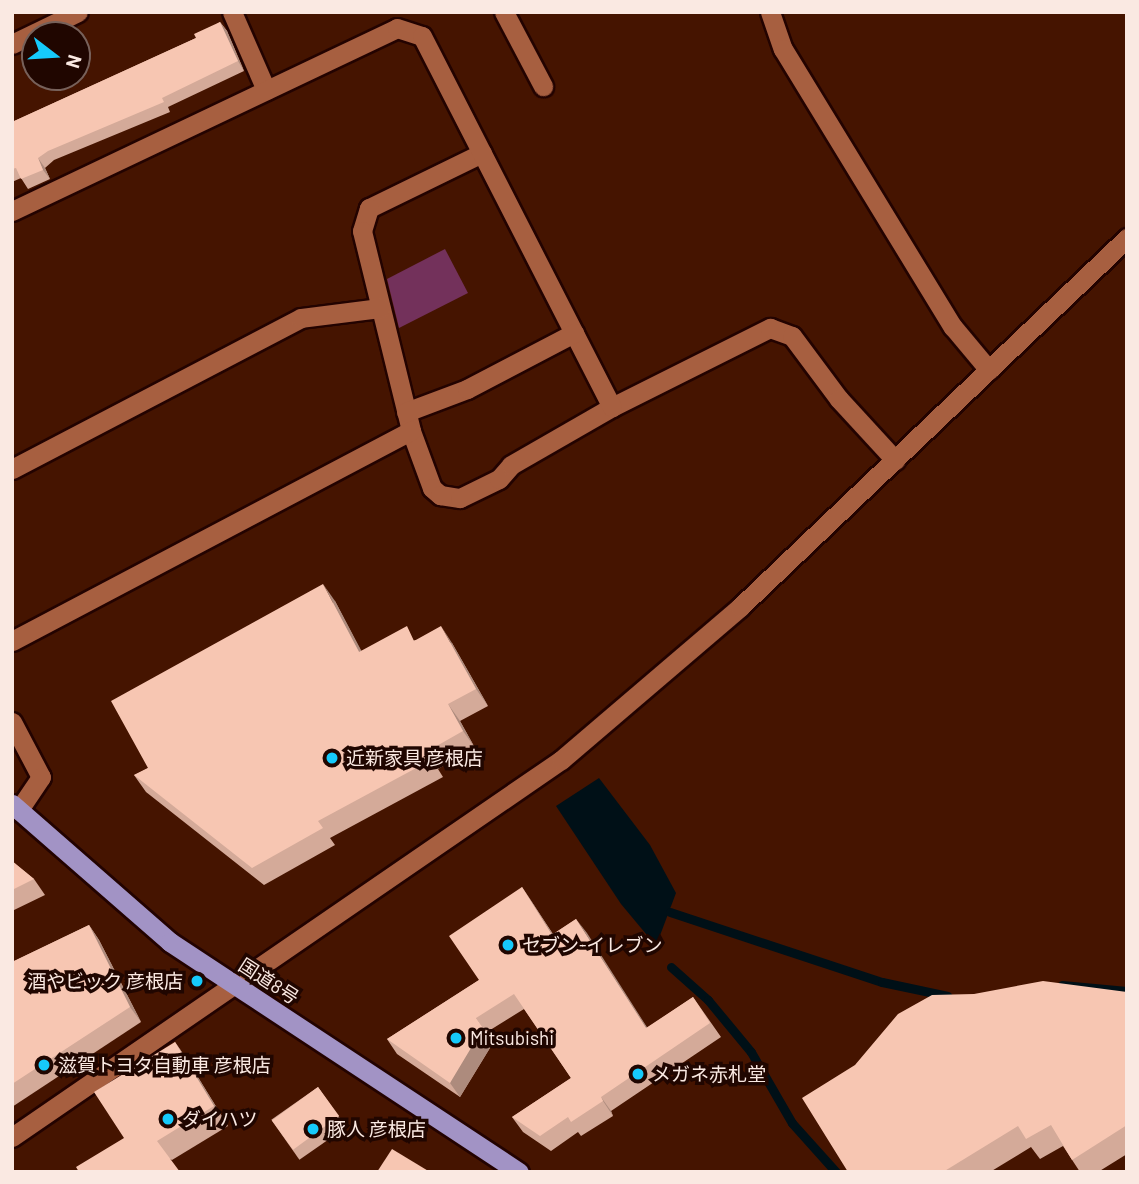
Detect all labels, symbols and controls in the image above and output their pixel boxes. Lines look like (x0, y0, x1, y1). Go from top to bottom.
north arrow (21, 21, 91, 91)
text: N (62, 52, 87, 71)
place label: 近新家具 彦根店 (346, 747, 483, 769)
marker: 近新家具 彦根店 (324, 750, 340, 766)
place label: セブン-イレブン (522, 934, 662, 956)
marker: セブン-イレブン (500, 937, 516, 953)
street label: 国道8号 (235, 953, 303, 1009)
place label: 酒やビック 彦根店 (27, 970, 183, 992)
marker: 酒やビック 彦根店 (189, 973, 205, 989)
place label: Mitsubishi (470, 1027, 554, 1049)
marker: Mitsubishi (448, 1030, 464, 1046)
place label: 滋賀トヨタ自動車 彦根店 (58, 1054, 271, 1076)
marker: 滋賀トヨタ自動車 彦根店 (36, 1057, 52, 1073)
place label: メガネ赤札堂 (652, 1063, 766, 1085)
marker: メガネ赤札堂 (630, 1066, 646, 1082)
place label: ダイハツ (182, 1108, 258, 1130)
marker: ダイハツ (160, 1111, 176, 1127)
place label: 豚人 彦根店 (327, 1118, 426, 1140)
marker: 豚人 彦根店 (305, 1121, 321, 1137)

